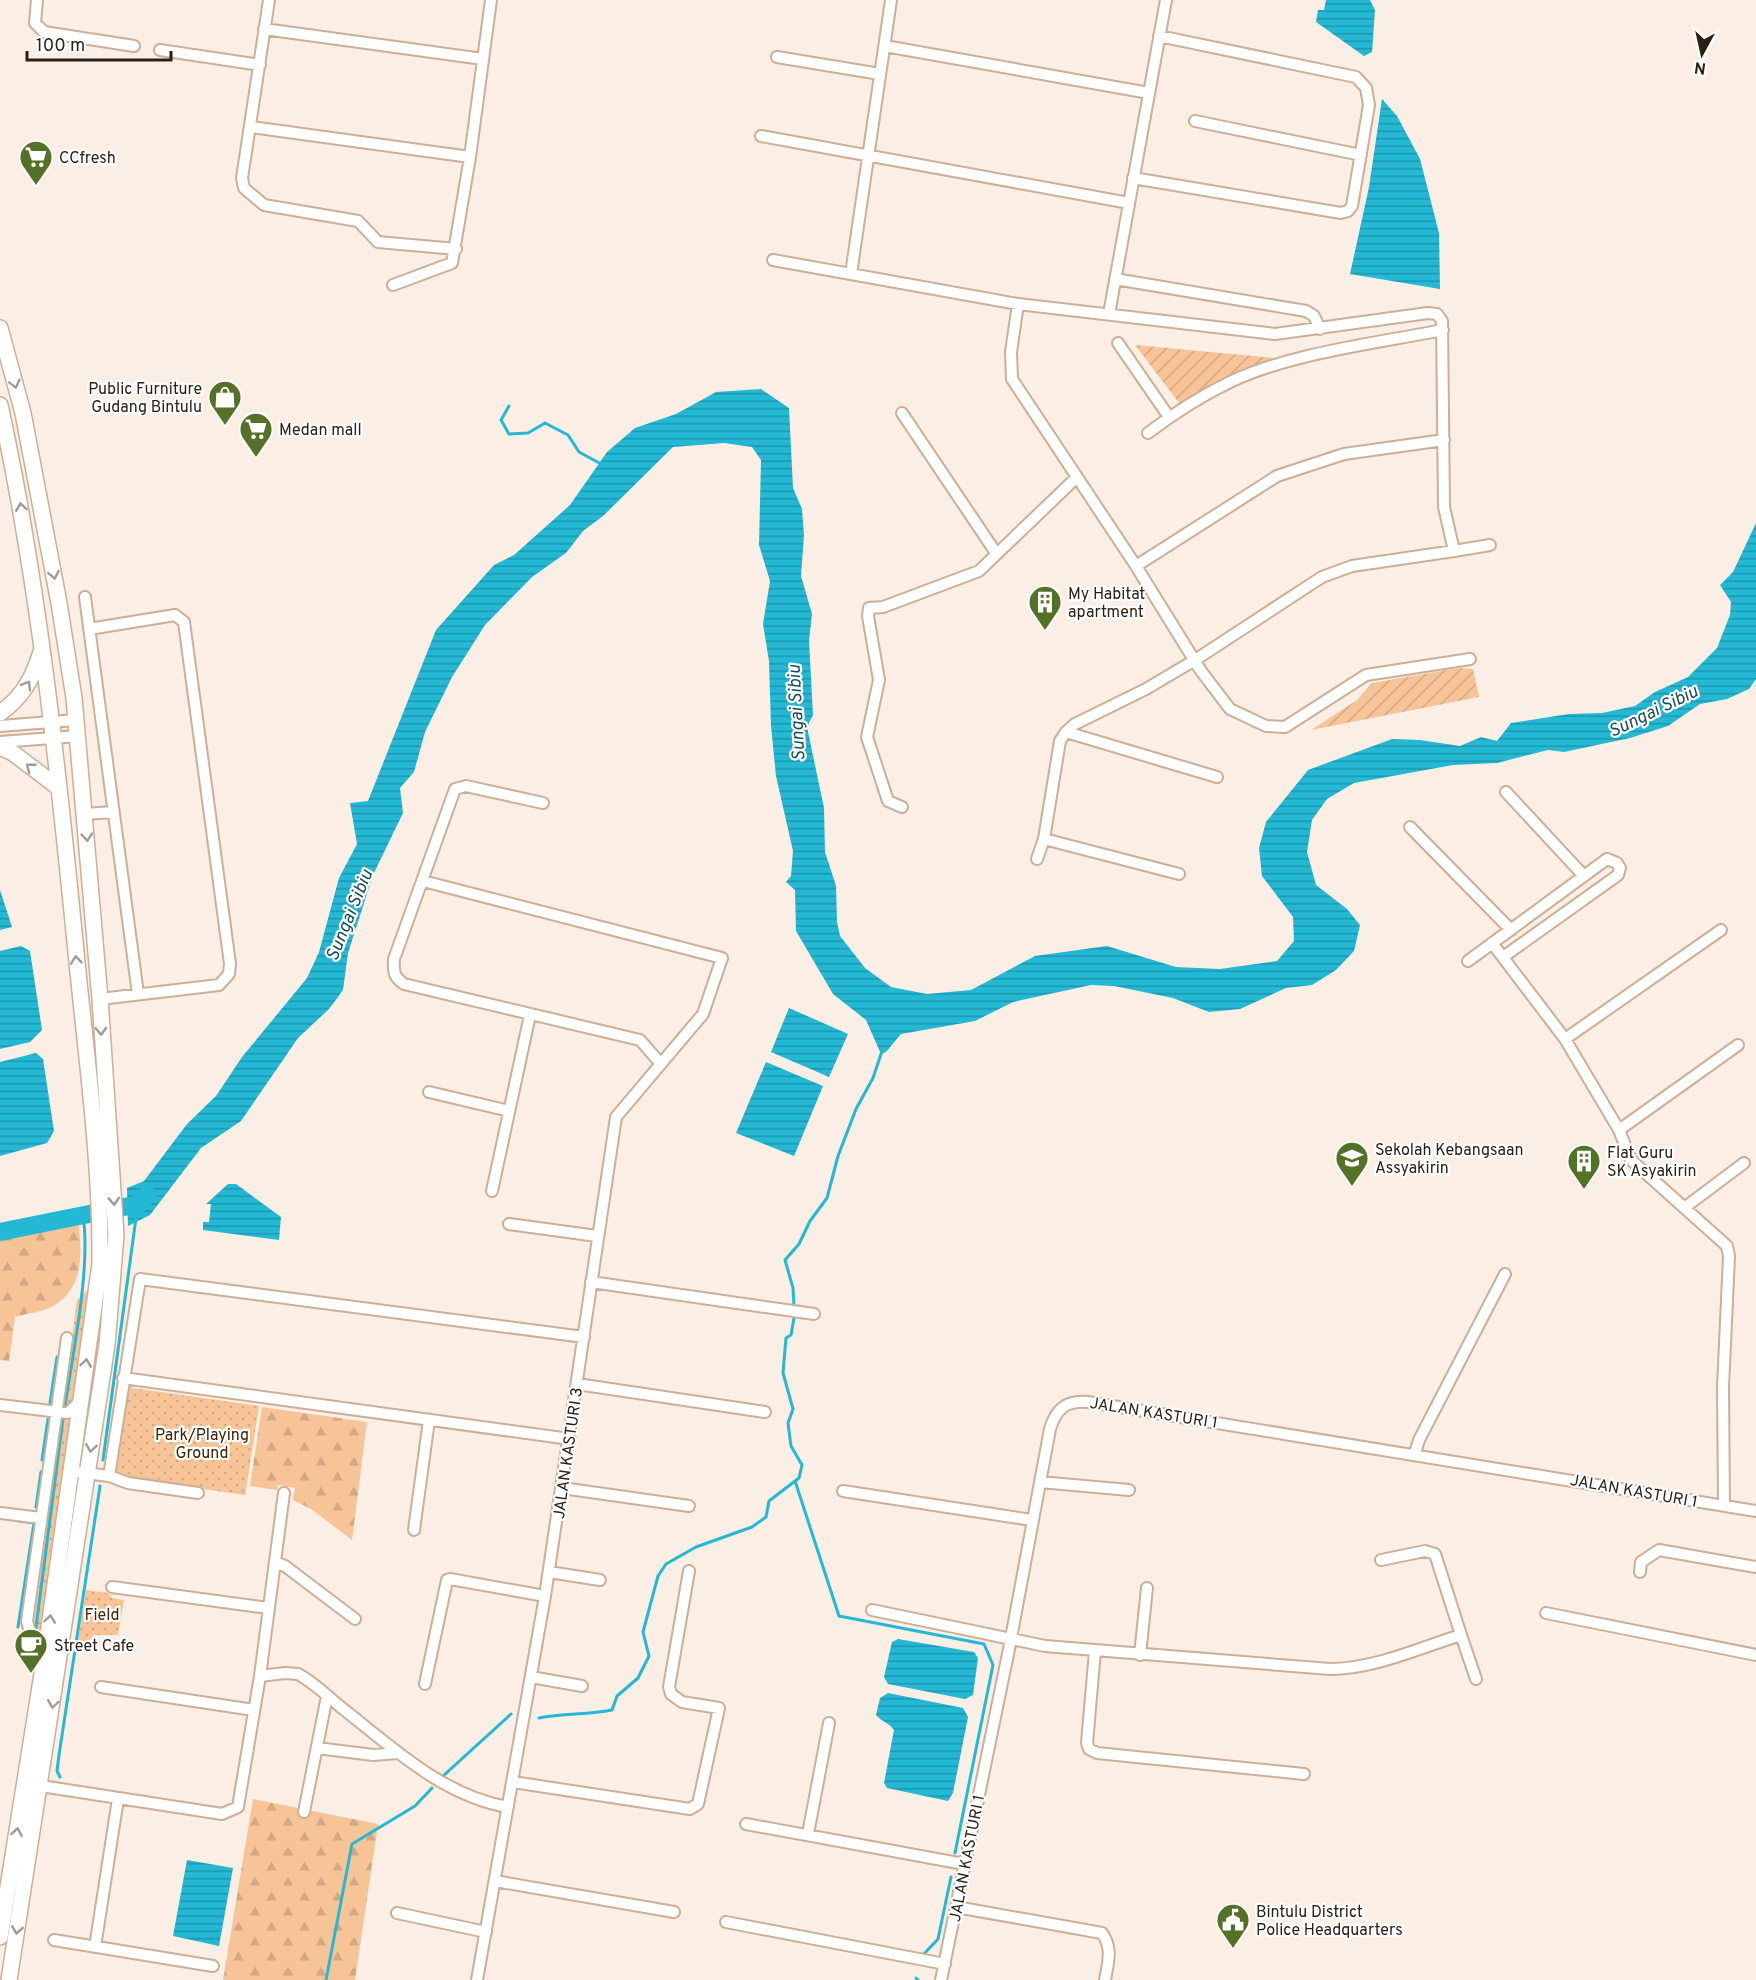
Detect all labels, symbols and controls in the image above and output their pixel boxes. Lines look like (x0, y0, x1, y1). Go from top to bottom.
scale bar (27, 24, 171, 62)
north arrow (1672, 24, 1732, 84)
text: 100 m (36, 35, 85, 58)
text: N (1693, 56, 1707, 78)
supermarket icon: CCfresh (18, 139, 54, 186)
place label: CCfresh (59, 149, 116, 169)
one-way arrow (8, 378, 20, 389)
shop icon: Public Furniture Gudang Bintulu (207, 379, 243, 426)
place label: Public Furniture Gudang Bintulu (88, 380, 202, 418)
supermarket icon: Medan mall (238, 411, 274, 458)
place label: Medan mall (279, 421, 362, 441)
one-way arrow (16, 502, 28, 512)
one-way arrow (47, 570, 60, 580)
building icon: My Habitat apartment (1027, 584, 1063, 631)
place label: My Habitat apartment (1068, 585, 1145, 623)
water label: Sungai Sibiu (783, 664, 812, 762)
one-way arrow (19, 681, 31, 691)
water label: Sungai Sibiu (1605, 681, 1702, 744)
one-way arrow (26, 763, 37, 774)
one-way arrow (80, 832, 93, 841)
water label: Sungai Sibiu (322, 866, 379, 965)
one-way arrow (70, 956, 83, 965)
one-way arrow (95, 1027, 108, 1036)
school or university icon: Sekolah Kebangsaan Assyakirin (1334, 1140, 1370, 1187)
place label: Sekolah Kebangsaan Assyakirin (1375, 1141, 1524, 1179)
building icon: Flat Guru SK Asyakirin (1566, 1143, 1602, 1190)
place label: Flat Guru SK Asyakirin (1607, 1144, 1697, 1182)
one-way arrow (107, 1196, 120, 1205)
one-way arrow (80, 1359, 92, 1368)
street label: JALAN KASTURI 3 (550, 1386, 588, 1520)
street label: JALAN KASTURI 1 (1088, 1394, 1219, 1434)
park label: Park/Playing Ground (155, 1426, 249, 1464)
one-way arrow (85, 1443, 98, 1453)
street label: JALAN KASTURI 1 (1568, 1471, 1699, 1513)
park label: Field (85, 1606, 119, 1626)
one-way arrow (44, 1614, 56, 1623)
cafe icon: Street Cafe (13, 1627, 49, 1674)
place label: Street Cafe (54, 1637, 134, 1657)
one-way arrow (48, 1699, 60, 1708)
street label: JALAN KASTURI 1 (946, 1793, 990, 1924)
one-way arrow (10, 1828, 22, 1837)
public building icon: Bintulu District Police Headquarters (1215, 1902, 1251, 1949)
place label: Bintulu District Police Headquarters (1256, 1903, 1403, 1941)
one-way arrow (11, 1924, 24, 1934)

